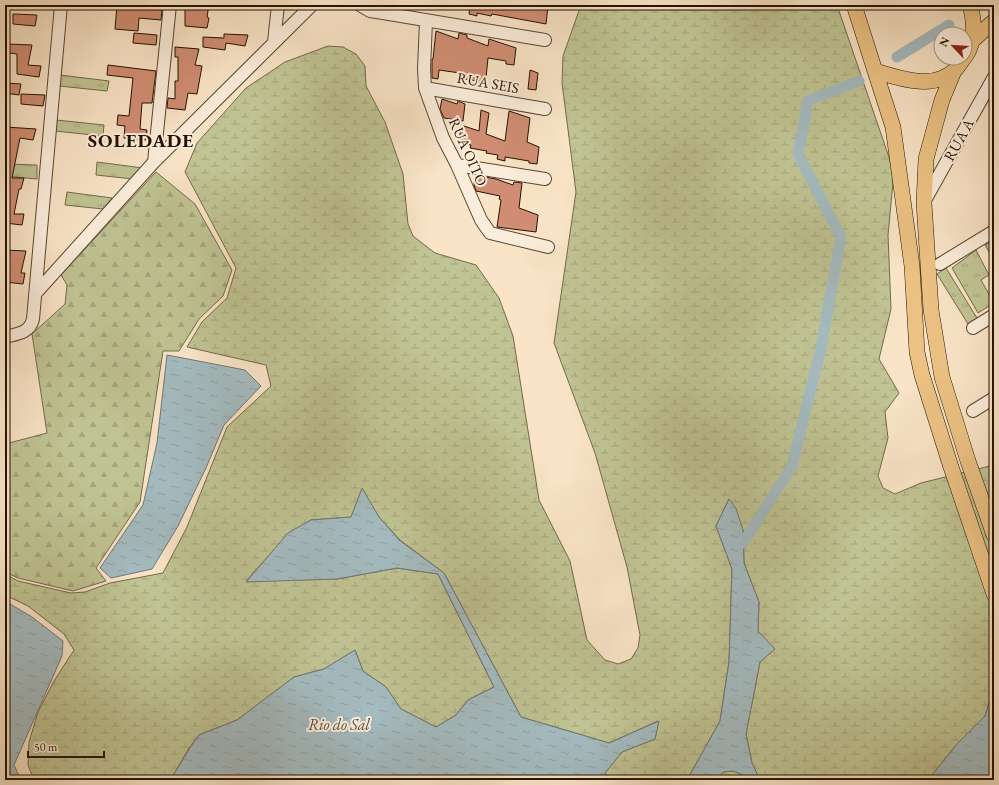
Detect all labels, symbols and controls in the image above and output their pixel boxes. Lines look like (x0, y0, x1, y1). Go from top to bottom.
north arrow (933, 26, 973, 66)
text: N (936, 35, 952, 49)
street label: RUA SEIS (456, 68, 521, 97)
street label: RUA OITO (445, 115, 492, 189)
street label: RUA A (939, 115, 978, 164)
district label: SOLEDADE (88, 128, 194, 153)
water label: Rio do Sal (308, 714, 370, 735)
scale bar (28, 733, 104, 759)
text: 50 m (34, 739, 58, 755)

